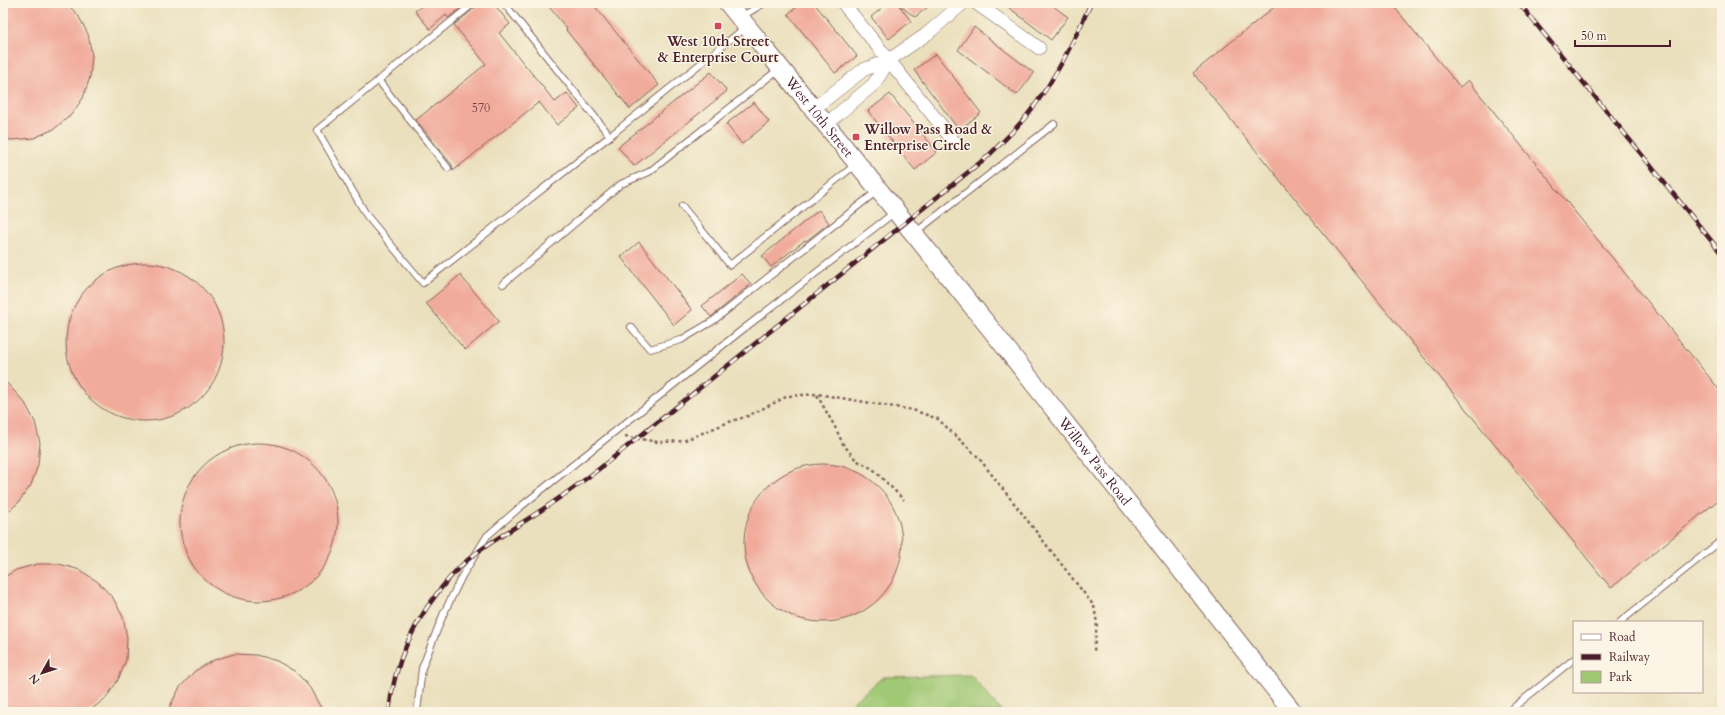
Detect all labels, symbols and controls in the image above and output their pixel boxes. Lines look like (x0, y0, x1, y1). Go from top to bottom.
marker: West 10th Street & Enterprise Court (713, 21, 723, 31)
scale bar (1575, 22, 1670, 48)
text: 50 m (1581, 28, 1608, 44)
place label: West 10th Street & Enterprise Court (658, 32, 778, 67)
street label: West 10th Street (780, 72, 858, 162)
house number: 570 (472, 100, 490, 116)
place label: Willow Pass Road & Enterprise Circle (863, 120, 992, 155)
marker: Willow Pass Road & Enterprise Circle (851, 132, 861, 142)
street label: Willow Pass Road (1053, 413, 1136, 510)
legend (1573, 621, 1703, 693)
text: Road (1609, 629, 1636, 645)
text: Railway (1609, 649, 1651, 665)
north arrow (22, 653, 62, 693)
text: Park (1609, 669, 1633, 685)
text: N (25, 670, 43, 687)

